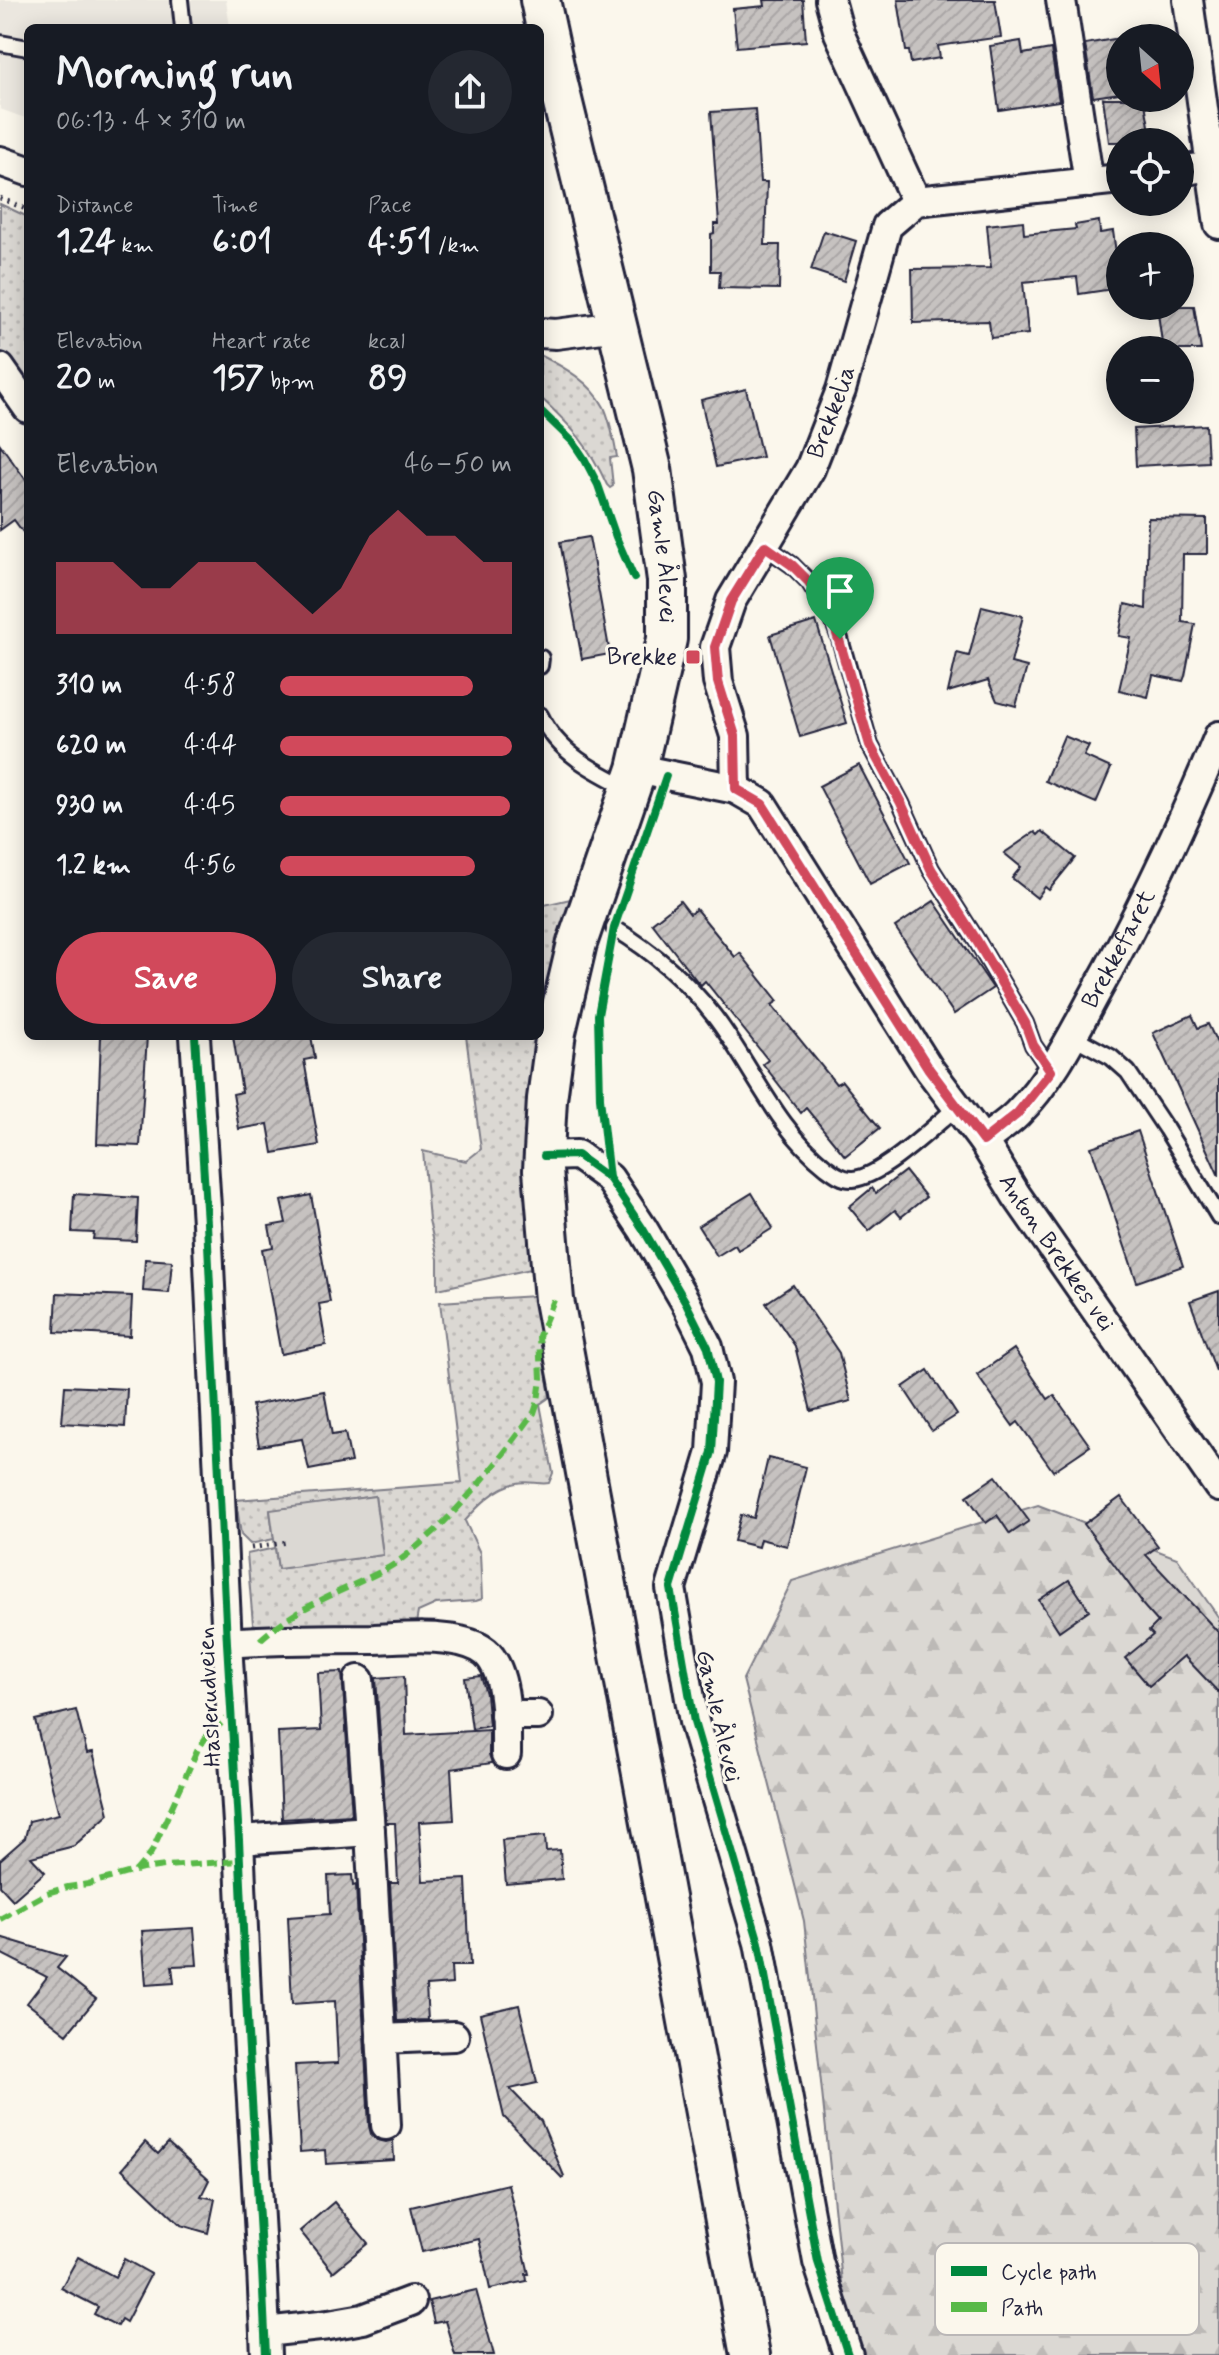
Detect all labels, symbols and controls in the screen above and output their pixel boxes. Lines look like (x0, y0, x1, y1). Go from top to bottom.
north arrow (1106, 24, 1194, 112)
map controls (1106, 24, 1194, 424)
text: Morning run (56, 46, 293, 104)
button: share (428, 50, 512, 134)
text: 06:13 · 4 × 310 m (56, 105, 246, 139)
button: locate (1106, 128, 1194, 216)
text: Distance (56, 192, 133, 220)
text: Time (212, 192, 258, 220)
text: Pace (368, 192, 412, 220)
text: 1.24 (56, 220, 116, 265)
text: 6:01 (212, 220, 272, 265)
text: 4:51 (368, 220, 432, 265)
text: km (116, 232, 154, 260)
text: /km (432, 232, 480, 260)
button: + (1106, 232, 1194, 320)
text: Elevation (56, 328, 143, 356)
text: Heart rate (212, 328, 311, 356)
text: kcal (368, 328, 405, 356)
button: − (1106, 336, 1194, 424)
text: 20 (56, 356, 92, 401)
text: 157 (212, 356, 264, 401)
text: 89 (368, 356, 407, 401)
street label: Brekkelia (800, 363, 862, 463)
text: m (92, 368, 116, 396)
text: bpm (264, 368, 315, 396)
text: Elevation (56, 448, 158, 482)
text: 46–50 m (404, 448, 512, 482)
street label: Gamle Ålevei (639, 487, 683, 623)
pin (806, 557, 874, 639)
icon: arrive (818, 569, 862, 613)
place label: Brekke (607, 642, 677, 673)
marker: Brekke (684, 648, 702, 666)
text: 310 m (56, 669, 122, 703)
text: 4:58 (184, 669, 236, 703)
text: 620 m (56, 729, 126, 763)
text: 4:44 (184, 729, 237, 763)
text: 930 m (56, 789, 123, 823)
text: 4:45 (184, 789, 235, 823)
text: 1.2 km (56, 849, 131, 883)
text: 4:56 (184, 849, 236, 883)
street label: Brekkefaret (1075, 885, 1163, 1014)
button: Save (56, 932, 276, 1024)
button: Share (292, 932, 512, 1024)
street label: Anton Brekkes vei (991, 1168, 1122, 1338)
street label: Haslerudveien (191, 1626, 229, 1768)
street label: Gamle Ålevei (688, 1647, 748, 1785)
legend (935, 2243, 1199, 2335)
text: Cycle path (1001, 2259, 1097, 2287)
text: Path (1001, 2295, 1043, 2323)

